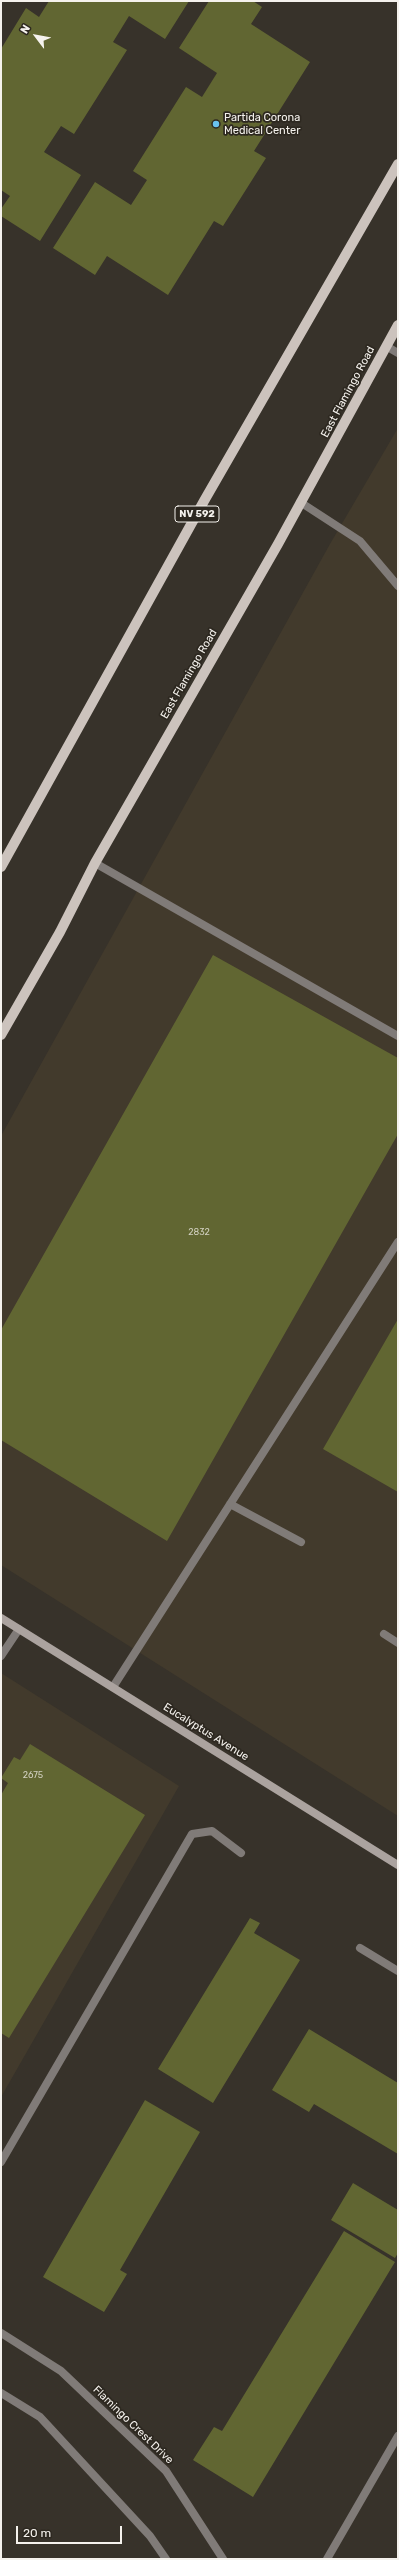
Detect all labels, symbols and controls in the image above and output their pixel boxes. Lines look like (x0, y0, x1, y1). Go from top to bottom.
north arrow (16, 16, 56, 56)
text: N (18, 23, 33, 36)
place label: Partida Corona Medical Center (224, 111, 300, 137)
marker: Partida Corona Medical Center (211, 119, 221, 129)
street label: East Flamingo Road (318, 344, 378, 440)
road number: NV 592 (175, 506, 219, 522)
street label: East Flamingo Road (158, 627, 220, 721)
house number: 2832 (188, 1227, 210, 1237)
street label: Eucalyptus Avenue (161, 1700, 251, 1764)
house number: 2675 (23, 1770, 43, 1780)
street label: Flamingo Crest Drive (90, 2383, 176, 2467)
scale bar (18, 2518, 124, 2544)
text: 20 m (23, 2526, 51, 2540)

